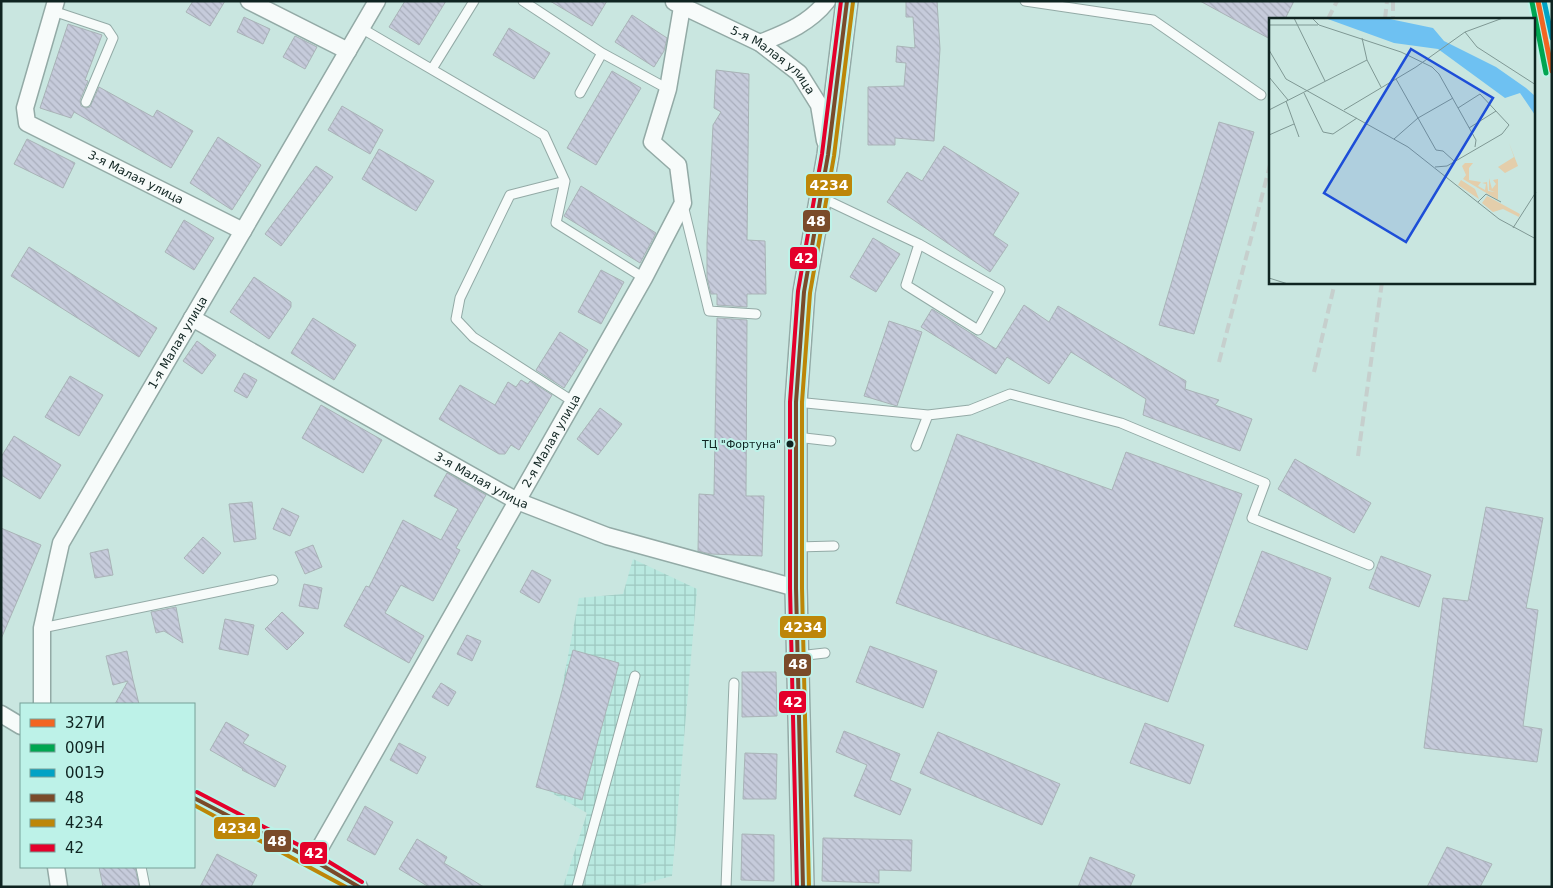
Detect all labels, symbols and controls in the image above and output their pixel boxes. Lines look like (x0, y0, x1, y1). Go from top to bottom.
inset map (1269, 18, 1536, 284)
street label: 5-я Малая улица (728, 23, 818, 97)
street label: 3-я Малая улица (86, 148, 186, 207)
line badge: 4234 (805, 173, 853, 197)
text: 4234 (810, 177, 849, 193)
line badge: 48 (802, 209, 831, 233)
text: 48 (806, 213, 826, 229)
line badge: 42 (789, 246, 818, 270)
text: 42 (794, 250, 814, 266)
street label: 1-я Малая улица (145, 294, 210, 392)
street label: 2-я Малая улица (519, 392, 583, 490)
place label: ТЦ "Фортуна" (701, 438, 781, 451)
marker: ТЦ "Фортуна" (785, 439, 795, 449)
street label: 3-я Малая улица (432, 449, 530, 512)
line badge: 4234 (779, 615, 827, 639)
text: 4234 (784, 619, 823, 635)
line badge: 48 (783, 653, 812, 677)
text: 48 (788, 656, 808, 672)
line badge: 42 (778, 690, 807, 714)
text: 42 (783, 694, 803, 710)
legend (20, 703, 195, 868)
text: 327И (65, 714, 105, 732)
text: 009Н (65, 739, 105, 757)
text: 001Э (65, 764, 104, 782)
text: 48 (65, 789, 84, 807)
text: 4234 (65, 814, 103, 832)
line badge: 4234 (213, 816, 261, 840)
text: 4234 (218, 820, 257, 836)
line badge: 48 (263, 829, 292, 853)
text: 48 (267, 833, 287, 849)
text: 42 (65, 839, 84, 857)
line badge: 42 (299, 841, 328, 865)
text: 42 (304, 845, 324, 861)

